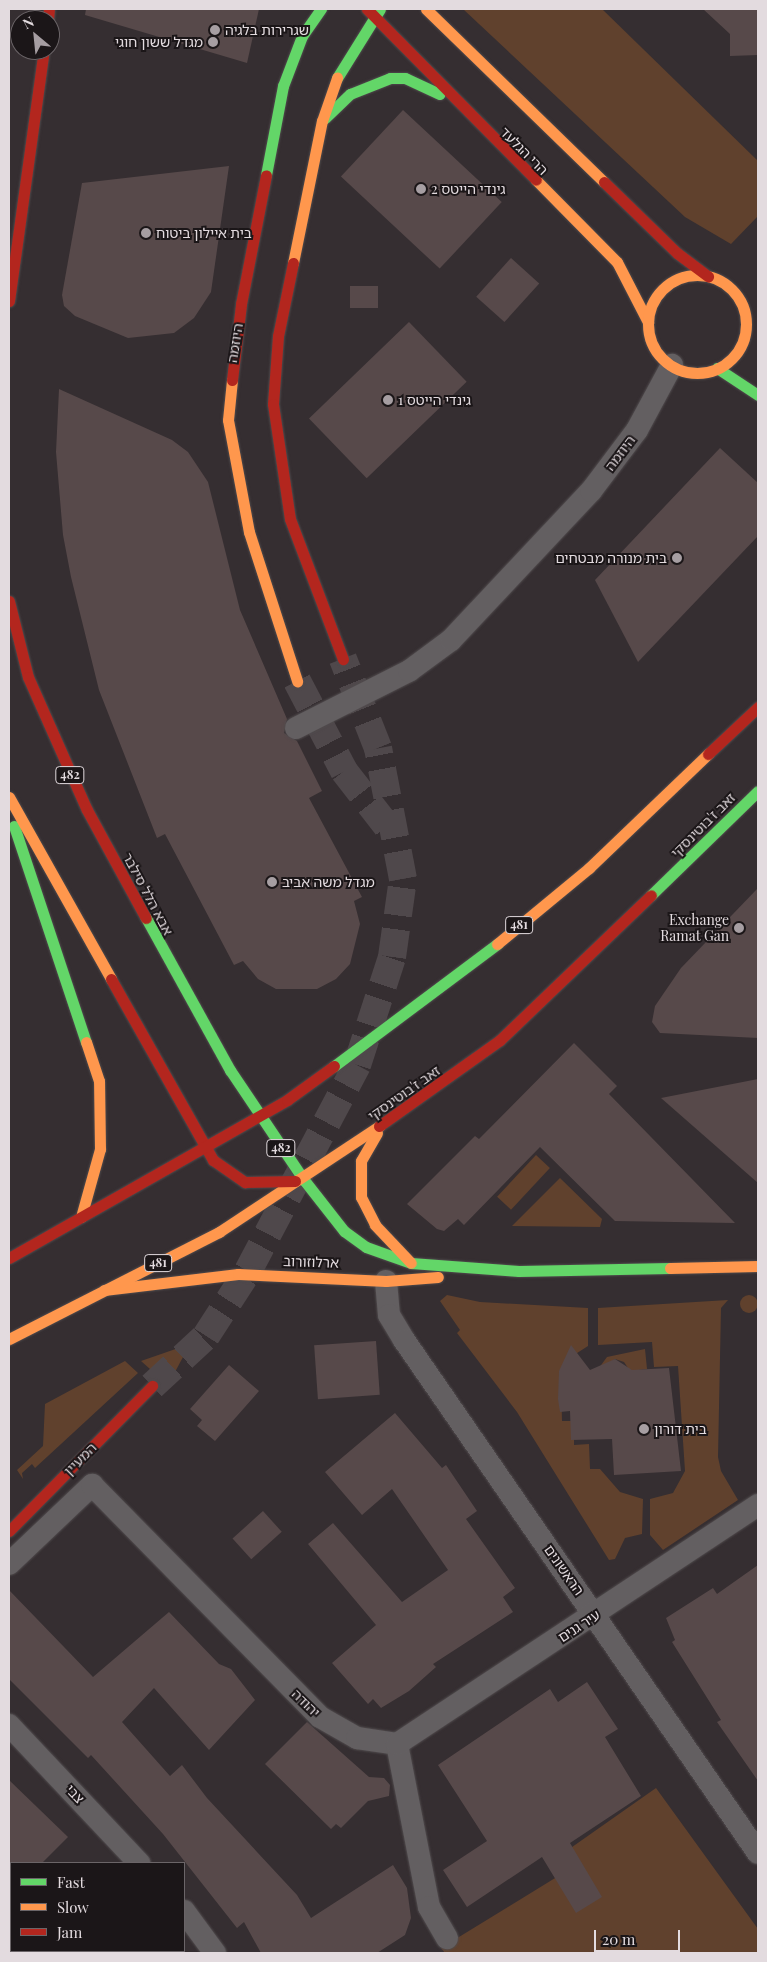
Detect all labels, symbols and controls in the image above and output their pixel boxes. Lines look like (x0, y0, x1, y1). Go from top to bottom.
north arrow (10, 10, 60, 60)
text: N (19, 11, 37, 33)
place label: שגרירות בלגיה (225, 22, 309, 38)
marker: שגרירות בלגיה (209, 24, 221, 36)
place label: מגדל ששון חוגי (115, 34, 203, 50)
marker: מגדל ששון חוגי (207, 36, 219, 48)
street label: הרי הגלעד (497, 124, 551, 178)
place label: גינדי הייטס 2 (431, 181, 505, 197)
marker: גינדי הייטס 2 (415, 183, 427, 195)
place label: בית איילון ביטוח (156, 225, 252, 241)
marker: בית איילון ביטוח (140, 227, 152, 239)
street label: היוזמה (224, 322, 246, 364)
place label: גינדי הייטס 1 (398, 392, 471, 408)
marker: גינדי הייטס 1 (382, 394, 394, 406)
street label: היוזמה (601, 432, 639, 474)
place label: בית מנורה מבטחים (555, 550, 667, 566)
marker: בית מנורה מבטחים (671, 552, 683, 564)
road number: 482 (55, 766, 85, 784)
street label: זאב ז'בוטינסקי (667, 789, 739, 861)
street label: אבא הלל סילבר (119, 850, 177, 938)
place label: מגדל משה אביב (282, 874, 375, 890)
marker: מגדל משה אביב (266, 876, 278, 888)
place label: Exchange Ramat Gan (660, 912, 729, 944)
road number: 481 (504, 916, 534, 934)
marker: Exchange Ramat Gan (733, 922, 745, 934)
street label: זאב ז'בוטינסקי (365, 1062, 443, 1124)
road number: 482 (266, 1138, 296, 1158)
street label: ארלוזורוב (283, 1253, 339, 1271)
road number: 481 (143, 1254, 173, 1272)
place label: בית דורון (654, 1421, 707, 1437)
marker: בית דורון (638, 1423, 650, 1435)
street label: המעיין (60, 1439, 100, 1479)
street label: הראשונים (541, 1542, 587, 1598)
street label: עיר גנים (555, 1606, 603, 1646)
street label: יהודה (288, 1686, 324, 1720)
street label: צבי (62, 1781, 88, 1807)
legend (10, 1862, 185, 1952)
text: Fast (57, 1872, 85, 1892)
text: Slow (57, 1897, 89, 1917)
scale bar (597, 1920, 683, 1952)
text: Jam (57, 1922, 82, 1942)
text: 20 m (602, 1929, 635, 1949)

